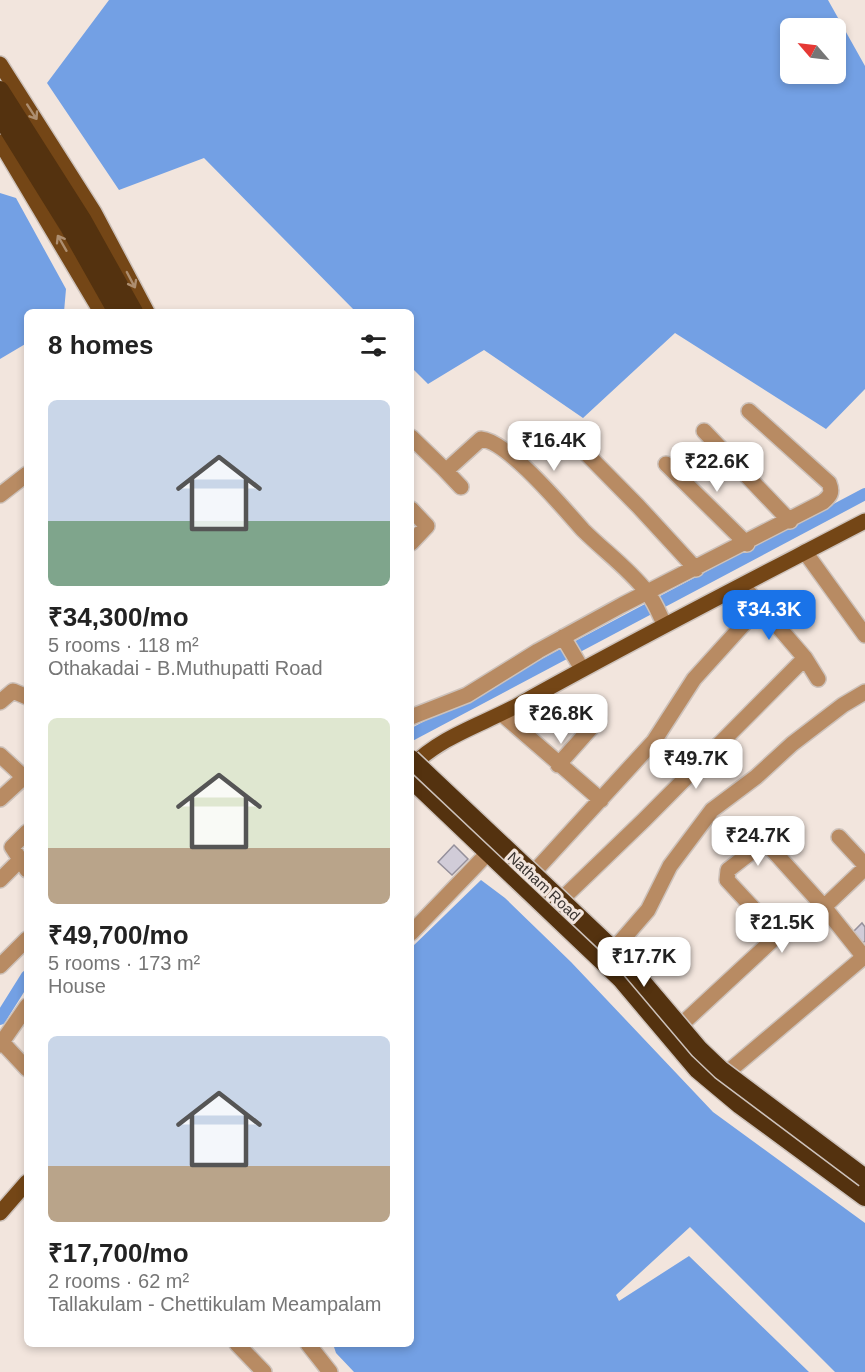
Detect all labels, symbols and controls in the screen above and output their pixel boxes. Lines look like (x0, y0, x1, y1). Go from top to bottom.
north arrow (780, 18, 846, 84)
map controls (780, 18, 846, 84)
one-way arrow (26, 104, 39, 121)
one-way arrow (56, 235, 68, 252)
one-way arrow (126, 271, 137, 289)
icon: filters (357, 329, 390, 362)
text: 8 homes (48, 330, 154, 360)
pin: ₹16.4K (505, 421, 603, 472)
text: ₹16.4K (522, 429, 586, 451)
icon: home (165, 439, 273, 547)
pin: ₹22.6K (668, 442, 766, 493)
text: ₹22.6K (685, 450, 749, 472)
pin: ₹34.3K (720, 590, 818, 641)
text: ₹34.3K (737, 598, 801, 620)
text: ₹34,300/mo (48, 602, 189, 632)
text: 5 rooms · 118 m² (48, 634, 199, 656)
text: Othakadai - B.Muthupatti Road (48, 657, 323, 679)
pin: ₹26.8K (512, 694, 610, 745)
text: ₹26.8K (529, 702, 593, 724)
pin: ₹49.7K (647, 739, 745, 790)
text: ₹49.7K (664, 747, 728, 769)
icon: home (165, 757, 273, 865)
pin: ₹24.7K (709, 816, 807, 867)
text: ₹24.7K (726, 824, 790, 846)
street label: Natham Road (504, 848, 584, 924)
pin: ₹21.5K (733, 903, 831, 954)
text: ₹21.5K (750, 911, 814, 933)
text: ₹49,700/mo (48, 920, 189, 950)
pin: ₹17.7K (595, 937, 693, 988)
text: ₹17.7K (612, 945, 676, 967)
text: 5 rooms · 173 m² (48, 952, 200, 974)
text: House (48, 975, 106, 997)
icon: home (165, 1075, 273, 1183)
text: ₹17,700/mo (48, 1238, 189, 1268)
text: 2 rooms · 62 m² (48, 1270, 189, 1292)
text: Tallakulam - Chettikulam Meampalam (48, 1293, 381, 1315)

